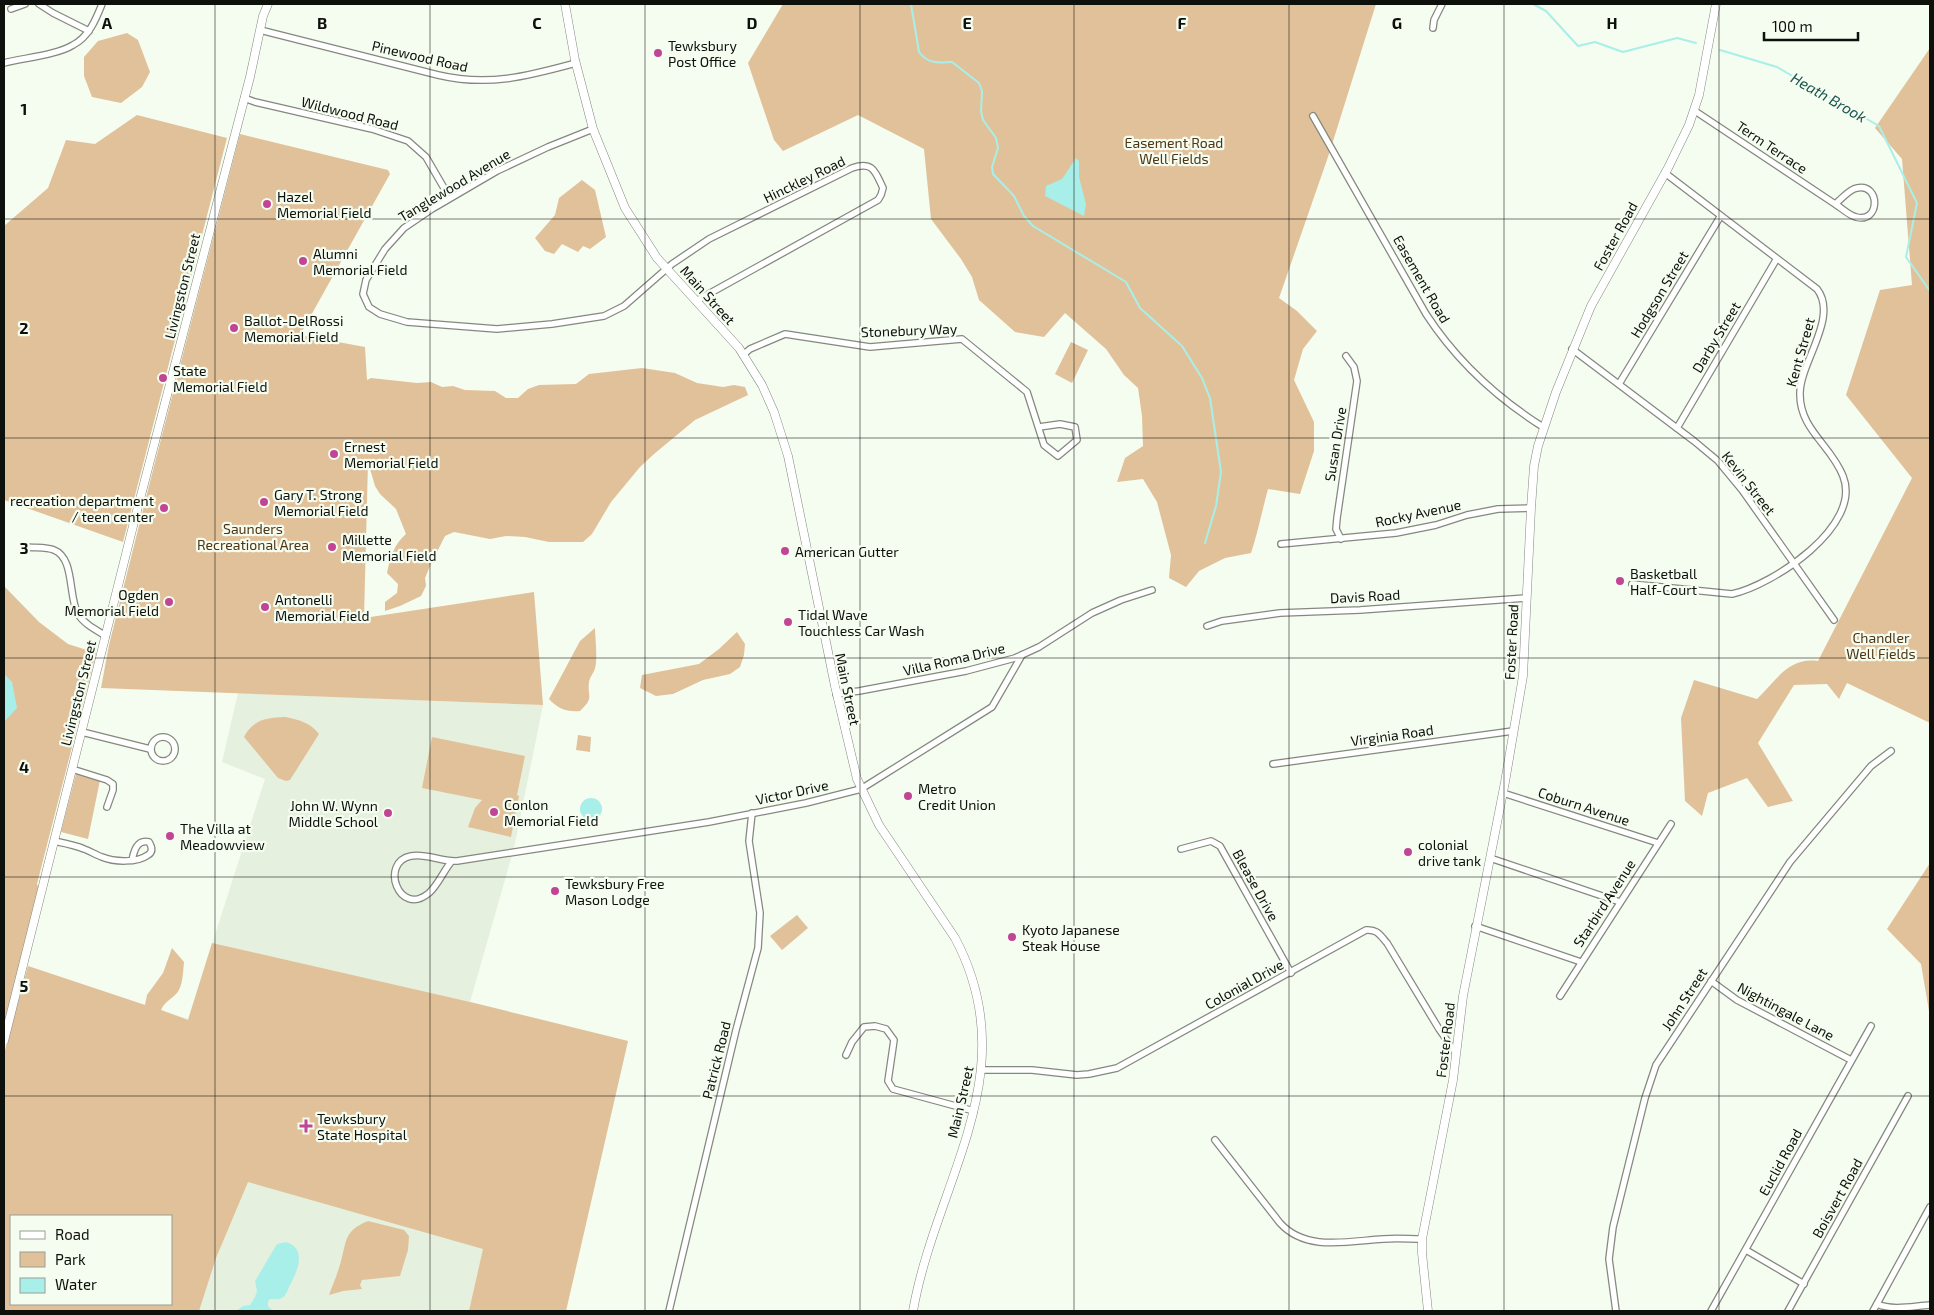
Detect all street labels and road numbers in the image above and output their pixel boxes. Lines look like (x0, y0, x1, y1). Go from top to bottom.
street label: Pinewood Road (370, 37, 470, 75)
street label: Wildwood Road (300, 93, 400, 133)
street label: Term Terrace (1733, 117, 1811, 177)
street label: Tanglewood Avenue (395, 145, 513, 225)
street label: Hinckley Road (760, 152, 848, 206)
street label: Foster Road (1589, 199, 1641, 273)
street label: Livingston Street (161, 232, 203, 340)
street label: Easement Road (1390, 232, 1454, 326)
street label: Hodgson Street (1626, 247, 1692, 341)
street label: Main Street (677, 262, 739, 328)
street label: Darby Street (1688, 298, 1744, 376)
street label: Kent Street (1782, 315, 1818, 389)
street label: Stonebury Way (860, 320, 958, 340)
street label: Susan Drive (1321, 406, 1349, 482)
street label: Kevin Street (1719, 448, 1779, 518)
street label: Rocky Avenue (1374, 496, 1462, 530)
street label: Davis Road (1329, 586, 1401, 606)
street label: Foster Road (1501, 604, 1521, 680)
street label: Livingston Street (57, 639, 99, 747)
street label: Villa Roma Drive (901, 639, 1007, 679)
street label: Main Street (832, 651, 864, 727)
street label: Virginia Road (1349, 721, 1435, 749)
street label: Victor Drive (754, 776, 830, 808)
street label: Coburn Avenue (1536, 783, 1632, 829)
street label: Blease Drive (1229, 846, 1283, 924)
street label: Starbird Avenue (1569, 856, 1639, 950)
street label: Colonial Drive (1202, 955, 1286, 1013)
street label: John Street (1658, 965, 1710, 1033)
street label: Nightingale Lane (1735, 978, 1837, 1044)
street label: Foster Road (1432, 1001, 1458, 1079)
street label: Patrick Road (698, 1019, 734, 1101)
street label: Main Street (943, 1064, 977, 1140)
street label: Euclid Road (1755, 1126, 1805, 1198)
street label: Boisvert Road (1808, 1155, 1866, 1241)

